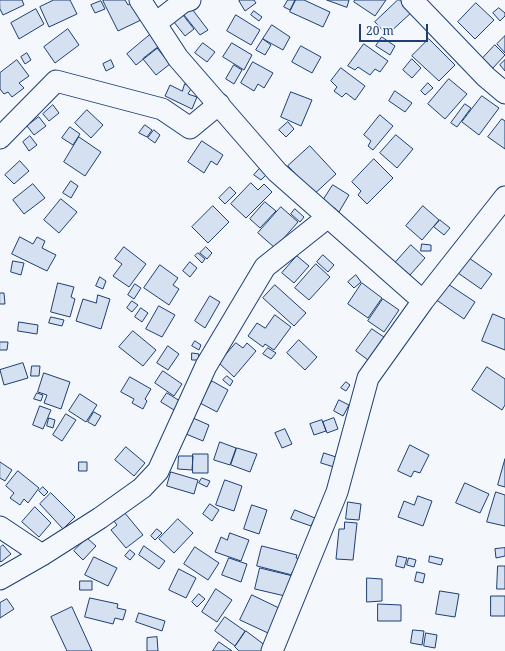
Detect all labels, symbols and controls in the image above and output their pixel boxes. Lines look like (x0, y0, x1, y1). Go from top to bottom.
scale bar (361, 16, 430, 42)
text: 20 m (366, 22, 394, 39)

